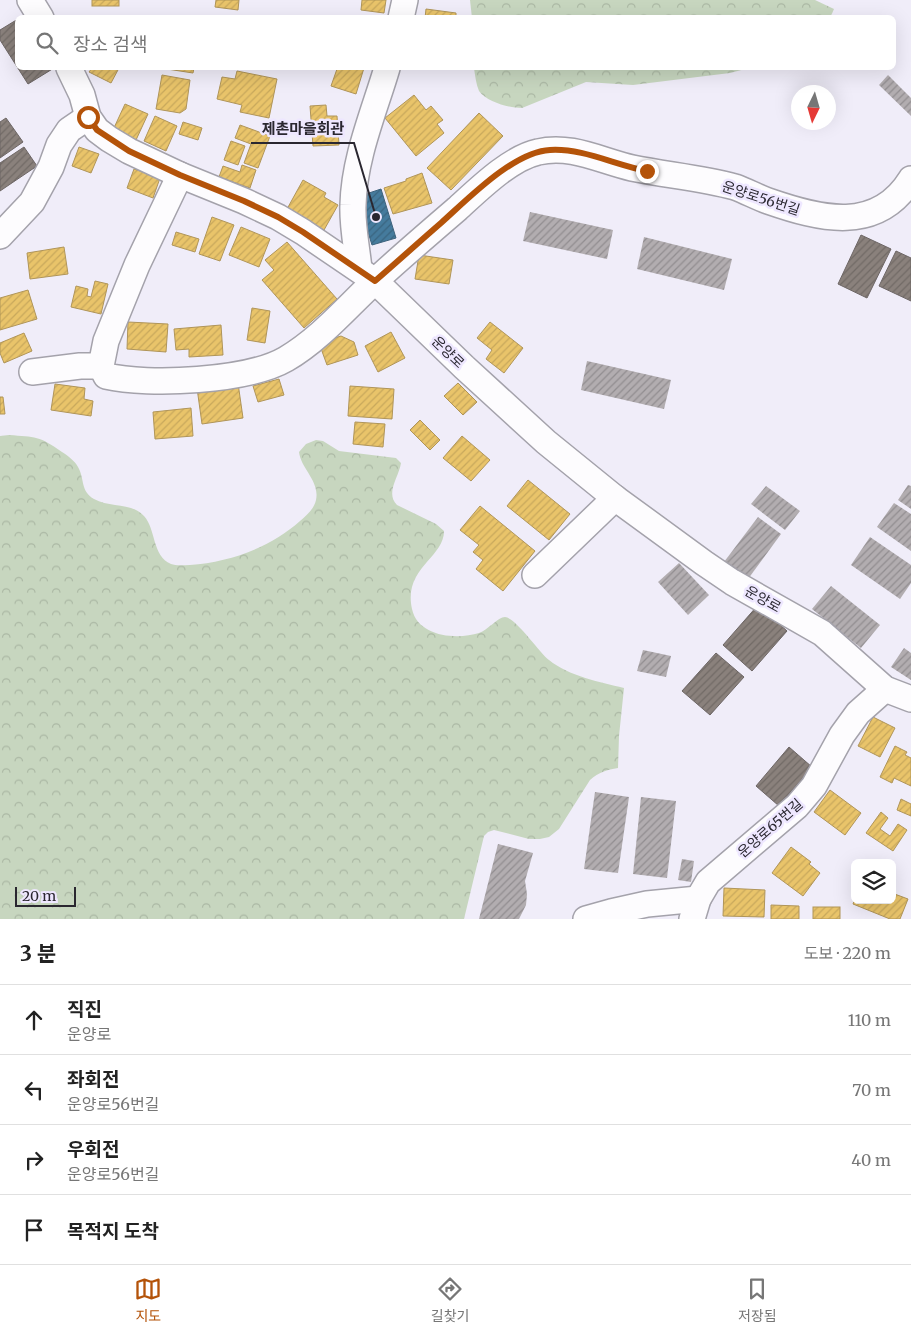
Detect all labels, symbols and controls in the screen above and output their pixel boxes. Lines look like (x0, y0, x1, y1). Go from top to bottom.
search box (15, 15, 896, 70)
icon: search (33, 29, 61, 57)
text: 장소 검색 (73, 32, 147, 56)
north arrow (791, 85, 836, 130)
route start (77, 106, 100, 129)
callout: 제촌마을회관 (251, 113, 354, 143)
text: 제촌마을회관 (262, 119, 345, 138)
route end (636, 160, 659, 183)
street label: 운양로56번길 (720, 177, 802, 219)
street label: 운양로 (428, 332, 468, 372)
street label: 운양로 (742, 582, 784, 616)
street label: 운양로65번길 (734, 795, 806, 861)
map controls (851, 859, 896, 904)
button: layers (851, 859, 896, 904)
scale bar (15, 884, 76, 907)
text: 20 m (22, 887, 56, 905)
text: 3 분 (20, 940, 56, 967)
text: 도보 · 220 m (804, 943, 891, 963)
text: 직진 (67, 997, 102, 1021)
icon: ahead (20, 1006, 48, 1034)
text: 110 m (848, 1010, 891, 1030)
text: 운양로 (67, 1024, 111, 1044)
text: 좌회전 (67, 1067, 119, 1091)
icon: left (20, 1076, 48, 1104)
text: 70 m (852, 1080, 891, 1100)
text: 운양로56번길 (67, 1094, 159, 1114)
text: 우회전 (67, 1137, 119, 1161)
icon: right (20, 1146, 48, 1174)
text: 40 m (851, 1150, 891, 1170)
text: 운양로56번길 (67, 1164, 159, 1184)
icon: arrive (20, 1216, 48, 1244)
text: 목적지 도착 (67, 1219, 159, 1243)
tab: 지도 (134, 1275, 162, 1325)
tab: 길찾기 (431, 1275, 469, 1325)
tab: 저장됨 (738, 1275, 777, 1325)

